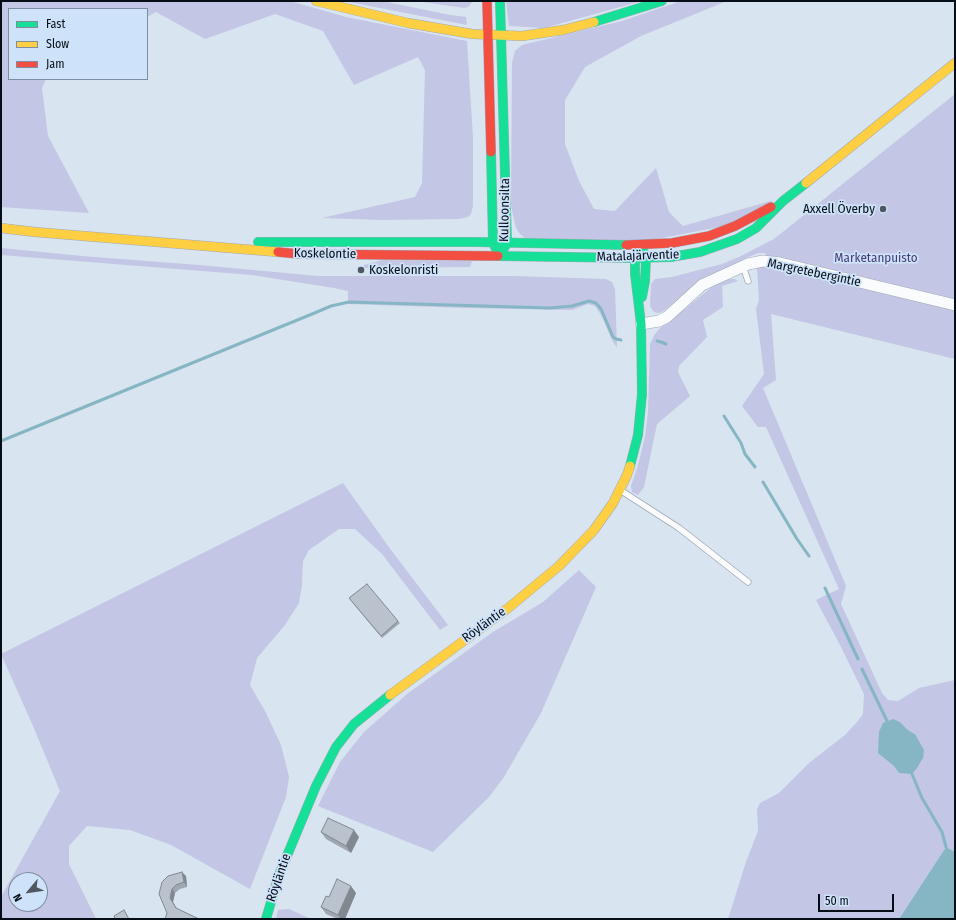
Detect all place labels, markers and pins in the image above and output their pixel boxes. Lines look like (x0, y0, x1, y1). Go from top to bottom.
place label: Axxell Överby (803, 201, 875, 217)
marker: Axxell Överby (878, 204, 888, 214)
place label: Koskelonristi (369, 262, 438, 278)
marker: Koskelonristi (356, 265, 366, 275)

